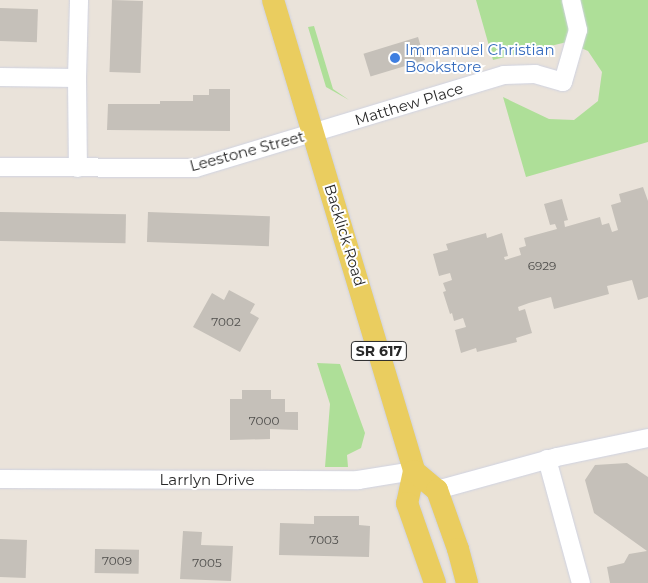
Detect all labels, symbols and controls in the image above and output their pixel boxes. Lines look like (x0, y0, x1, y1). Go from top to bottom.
place label: Immanuel Christian Bookstore (405, 40, 555, 75)
marker: Immanuel Christian Bookstore (389, 52, 401, 64)
street label: Matthew Place (353, 79, 465, 129)
street label: Leestone Street (188, 127, 306, 175)
street label: Backlick Road (321, 182, 369, 288)
house number: 6929 (528, 259, 556, 273)
house number: 7002 (211, 315, 241, 329)
road number: SR 617 (350, 340, 408, 362)
house number: 7000 (249, 414, 279, 428)
street label: Larrlyn Drive (160, 471, 254, 489)
house number: 7003 (309, 533, 339, 547)
house number: 7009 (102, 554, 132, 568)
house number: 7005 (192, 556, 222, 570)

